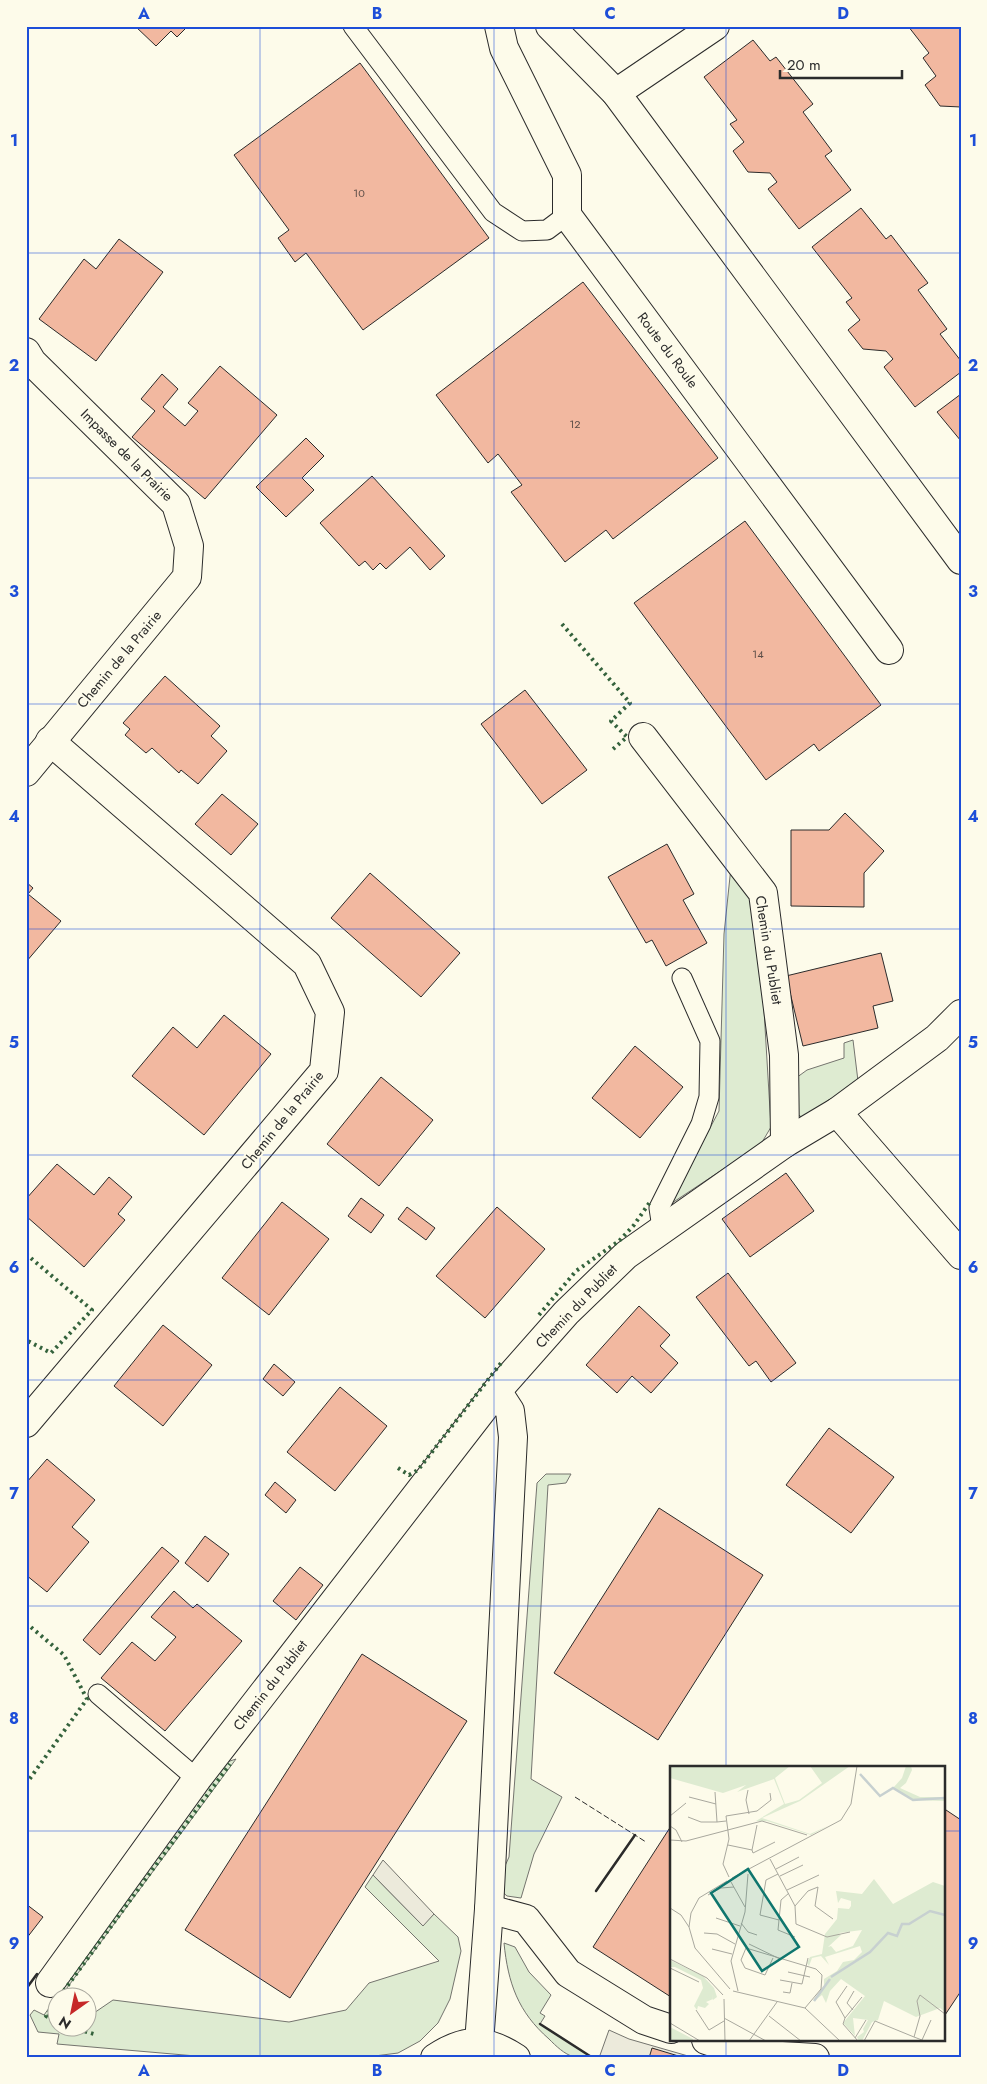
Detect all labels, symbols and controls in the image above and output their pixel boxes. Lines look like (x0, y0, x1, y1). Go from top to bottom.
text: A (137, 2, 150, 25)
text: B (372, 2, 382, 25)
text: C (604, 2, 616, 25)
text: D (837, 2, 849, 25)
scale bar (780, 48, 902, 80)
text: 20 m (787, 54, 821, 76)
text: 1 (10, 129, 18, 152)
text: 1 (969, 129, 977, 152)
house number: 10 (353, 185, 365, 201)
street label: Route du Roule (633, 308, 703, 392)
text: 2 (9, 354, 19, 377)
text: 2 (968, 354, 978, 377)
street label: Impasse de la Prairie (76, 404, 178, 506)
house number: 12 (569, 416, 581, 432)
text: 3 (9, 580, 19, 603)
text: 3 (968, 580, 978, 603)
street label: Chemin de la Prairie (72, 606, 166, 712)
house number: 14 (752, 646, 764, 662)
text: 4 (8, 805, 20, 828)
text: 4 (967, 805, 979, 828)
street label: Chemin du Publiet (751, 894, 788, 1006)
text: 5 (9, 1031, 19, 1054)
text: 5 (968, 1031, 978, 1054)
street label: Chemin de la Prairie (236, 1066, 328, 1174)
text: 6 (9, 1256, 19, 1279)
text: 6 (968, 1256, 978, 1279)
street label: Chemin du Publiet (531, 1259, 622, 1352)
text: 7 (9, 1482, 19, 1505)
text: 7 (968, 1482, 978, 1505)
street label: Chemin du Publiet (228, 1635, 312, 1734)
text: 8 (9, 1707, 19, 1730)
text: 8 (968, 1707, 978, 1730)
inset map (670, 1766, 944, 2042)
text: 9 (9, 1932, 19, 1955)
text: 9 (968, 1932, 978, 1955)
north arrow (48, 1986, 98, 2036)
text: N (55, 2011, 75, 2034)
text: A (137, 2059, 150, 2082)
text: B (372, 2059, 382, 2082)
text: C (604, 2059, 616, 2082)
text: D (837, 2059, 849, 2082)

